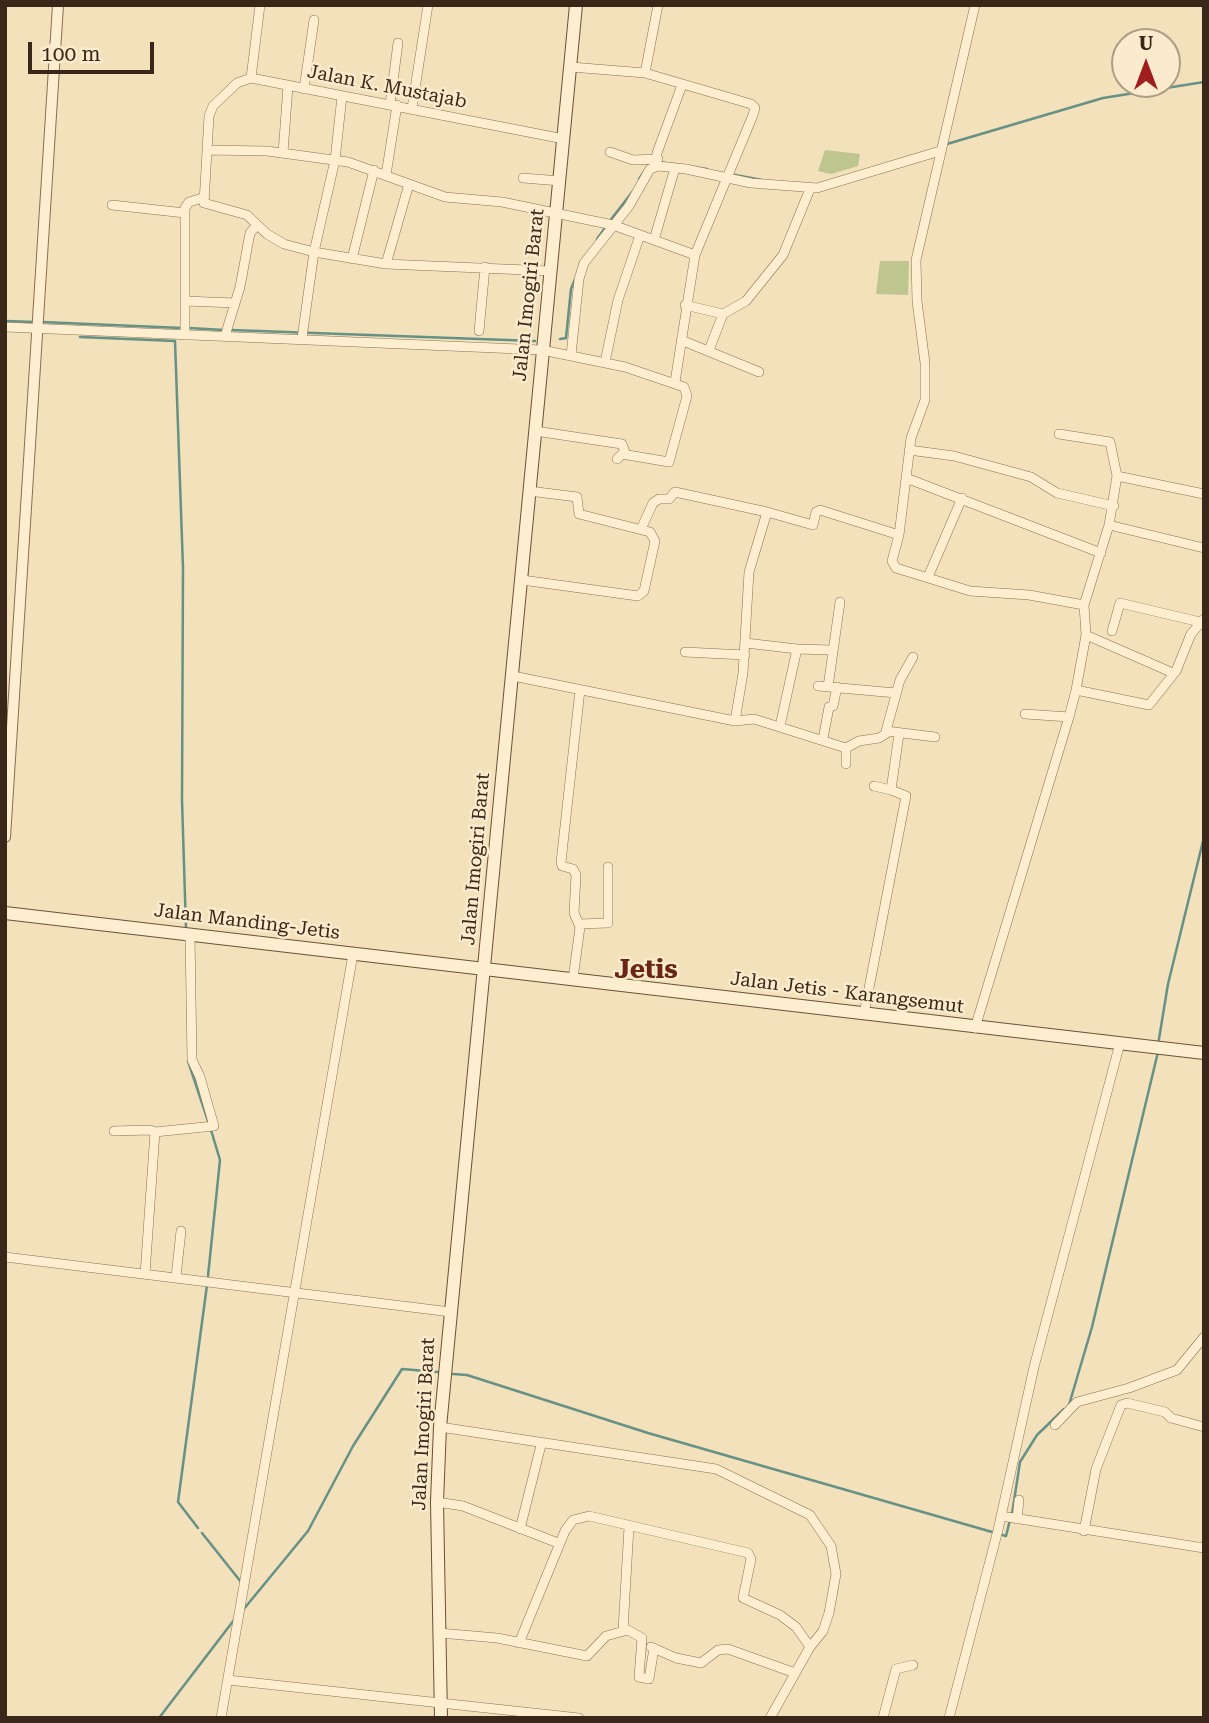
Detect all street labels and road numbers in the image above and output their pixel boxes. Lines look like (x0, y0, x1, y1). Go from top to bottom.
street label: Jalan K. Mustajab (305, 60, 469, 114)
street label: Jalan Imogiri Barat (509, 208, 549, 382)
street label: Jalan Imogiri Barat (457, 772, 495, 946)
street label: Jalan Manding-Jetis (153, 899, 341, 945)
street label: Jalan Jetis - Karangsemut (729, 967, 965, 1019)
street label: Jalan Imogiri Barat (408, 1337, 440, 1511)

